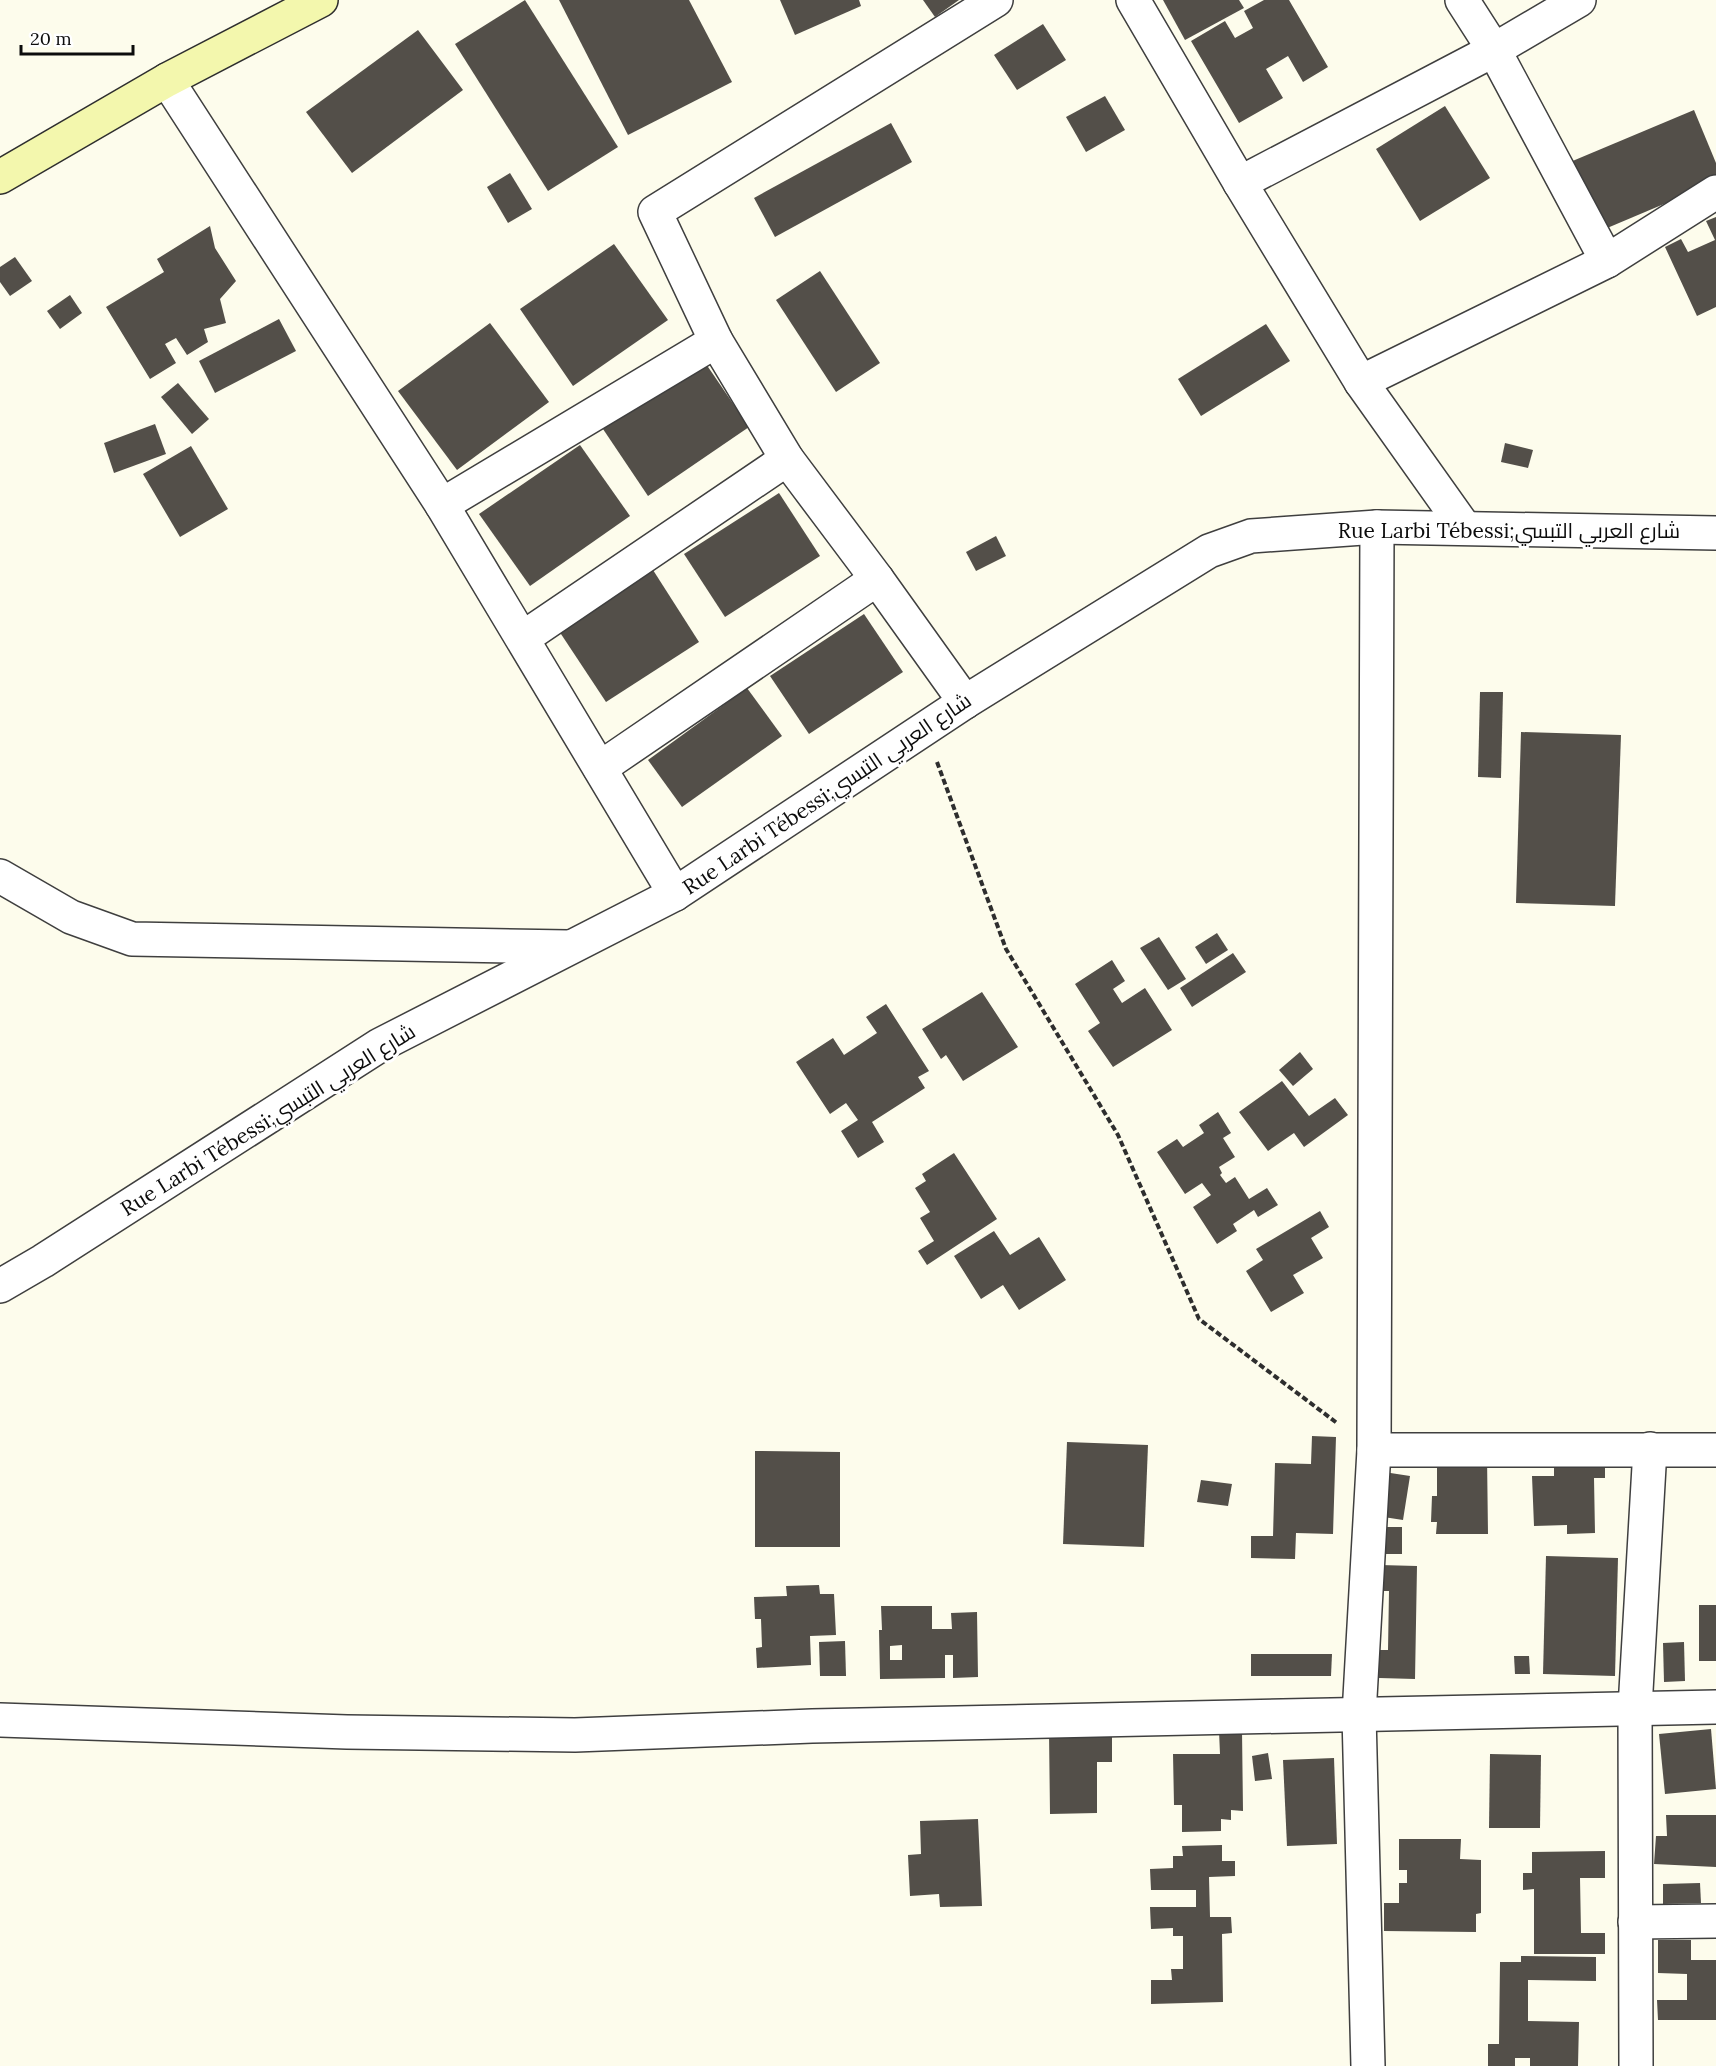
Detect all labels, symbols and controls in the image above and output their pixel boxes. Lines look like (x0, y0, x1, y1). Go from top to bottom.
scale bar (21, 18, 134, 56)
text: 20 m (30, 27, 72, 50)
street label: Rue Larbi Tébessi;شارع العربي التبسي (1338, 517, 1680, 547)
street label: Rue Larbi Tébessi;شارع العربي التبسي (677, 687, 978, 903)
street label: Rue Larbi Tébessi;شارع العربي التبسي (115, 1017, 422, 1224)

